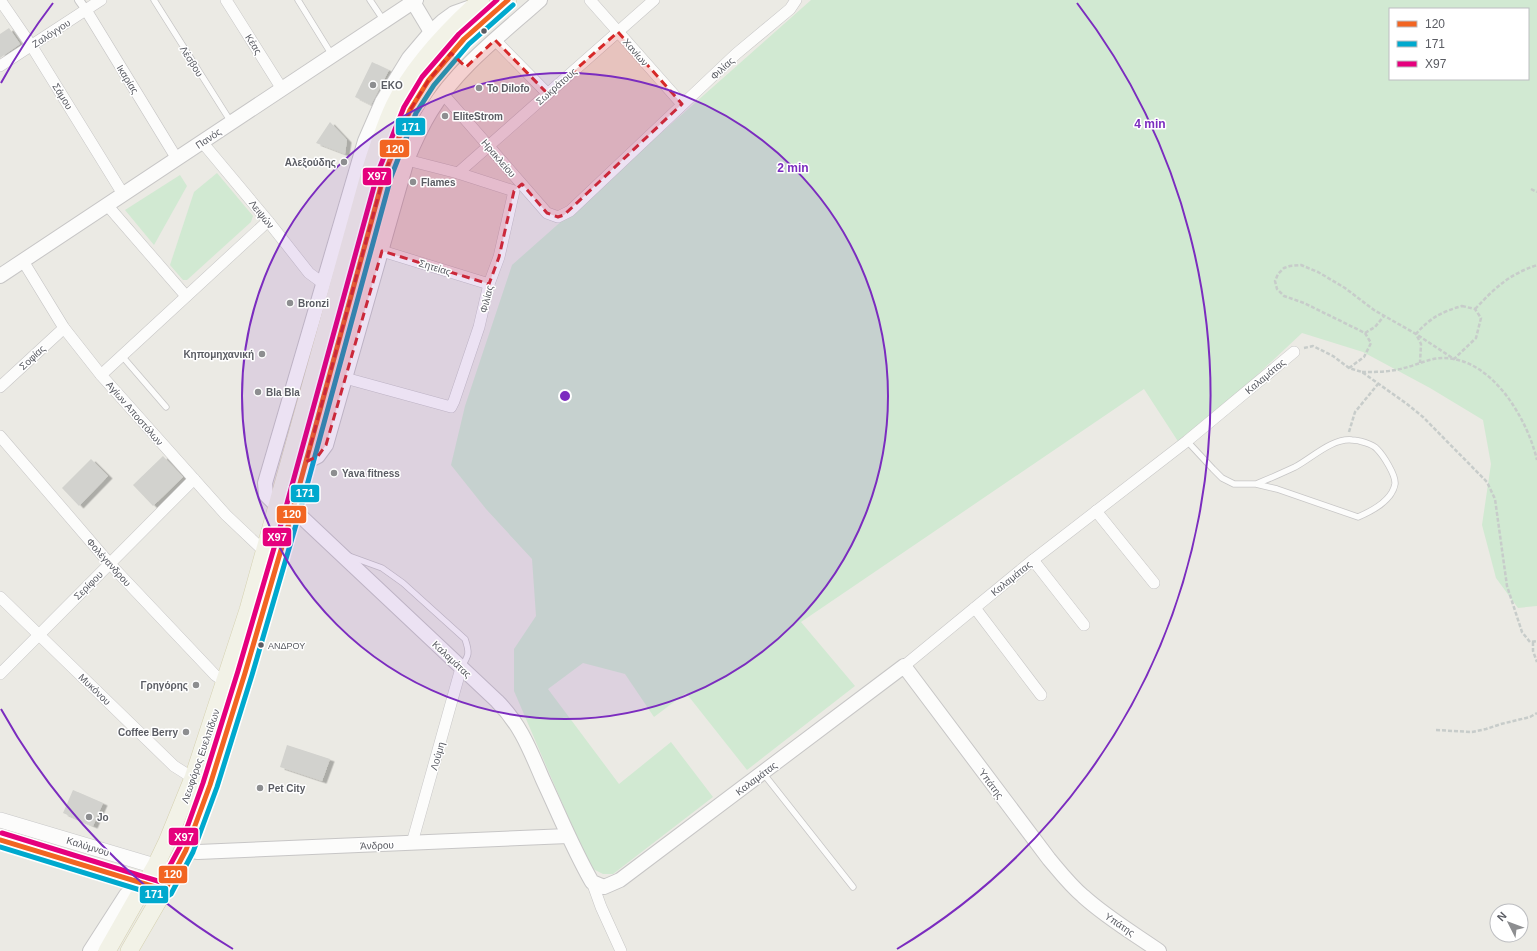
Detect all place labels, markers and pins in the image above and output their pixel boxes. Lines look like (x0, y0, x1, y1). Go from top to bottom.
unlabelled marker (479, 26, 489, 36)
marker: EKO (368, 80, 378, 90)
place label: EKO (381, 80, 403, 91)
marker: To Dilofo (474, 83, 484, 93)
place label: To Dilofo (487, 83, 530, 94)
marker: EliteStrom (440, 111, 450, 121)
place label: EliteStrom (453, 111, 503, 122)
place label: Αλεξούδης (285, 157, 336, 169)
marker: Αλεξούδης (339, 157, 349, 167)
marker: Flames (408, 177, 418, 187)
place label: Flames (421, 177, 456, 188)
marker: Bronzi (285, 298, 295, 308)
place label: Bronzi (298, 298, 329, 309)
place label: Κηπομηχανική (183, 349, 254, 360)
marker: Κηπομηχανική (257, 349, 267, 359)
marker: Bla Bla (253, 387, 263, 397)
place label: Bla Bla (266, 387, 300, 398)
centre of rings (558, 389, 572, 403)
marker: Yava fitness (329, 468, 339, 478)
place label: Yava fitness (342, 468, 400, 479)
marker: ΑΝΔΡΟΥ (256, 640, 266, 650)
place label: ΑΝΔΡΟΥ (268, 641, 305, 651)
place label: Γρηγόρης (141, 680, 188, 692)
marker: Γρηγόρης (191, 680, 201, 690)
place label: Coffee Berry (118, 727, 178, 738)
marker: Coffee Berry (181, 727, 191, 737)
marker: Pet City (255, 783, 265, 793)
place label: Pet City (268, 783, 306, 794)
marker: Jo (84, 812, 94, 822)
place label: Jo (97, 812, 109, 823)

